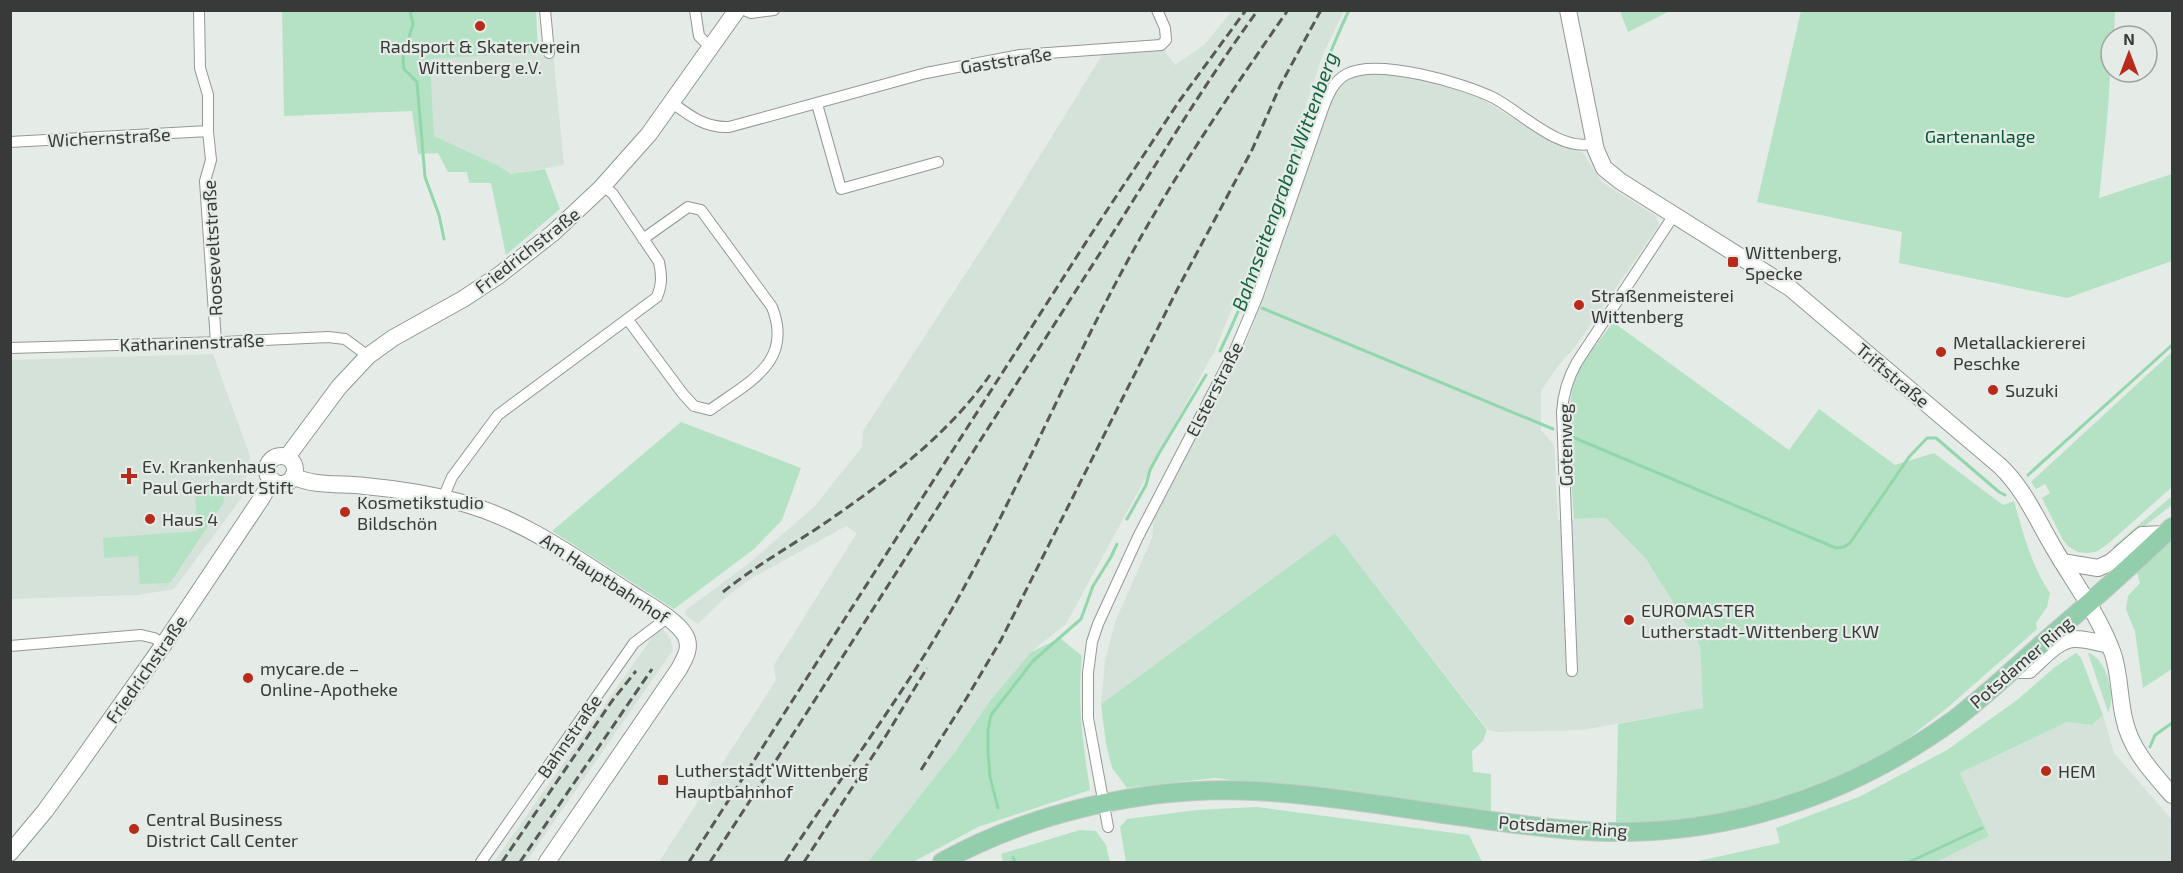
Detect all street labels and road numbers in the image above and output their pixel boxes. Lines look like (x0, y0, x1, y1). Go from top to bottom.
street label: Gaststraße (959, 42, 1053, 78)
street label: Wichernstraße (47, 123, 171, 151)
street label: Rooseveltstraße (197, 179, 227, 317)
street label: Friedrichstraße (470, 202, 584, 298)
street label: Katharinenstraße (119, 328, 265, 356)
street label: Elsterstraße (1181, 338, 1247, 440)
street label: Triftstraße (1852, 338, 1934, 412)
street label: Gotenweg (1553, 403, 1577, 487)
street label: Am Hauptbahnhof (537, 528, 674, 628)
street label: Friedrichstraße (101, 611, 191, 727)
street label: Potsdamer Ring (1965, 611, 2077, 713)
street label: Bahnstraße (532, 690, 606, 782)
street label: Potsdamer Ring (1498, 811, 1628, 841)

